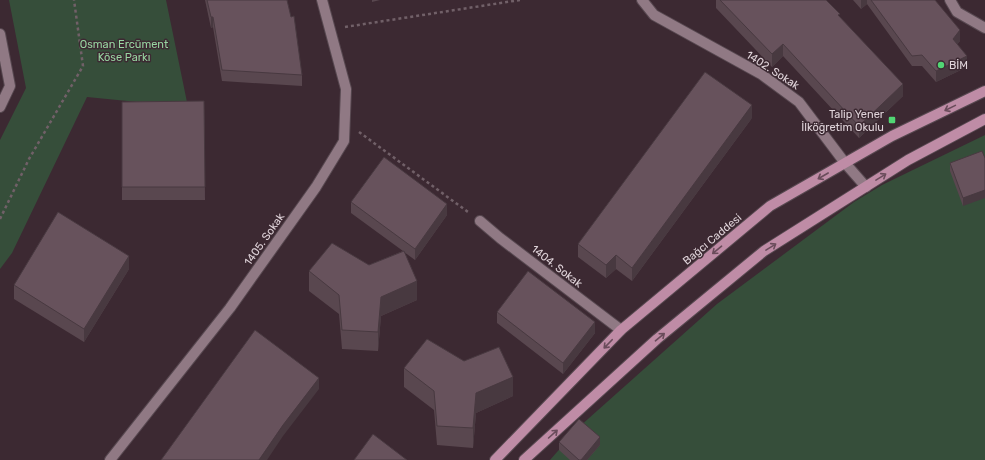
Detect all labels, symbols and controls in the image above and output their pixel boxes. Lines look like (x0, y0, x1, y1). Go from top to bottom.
park label: Osman Ercüment Köse Parkı (80, 38, 169, 64)
street label: 1402. Sokak (744, 48, 802, 93)
place label: BİM (949, 58, 968, 72)
marker: BİM (936, 60, 946, 70)
one-way arrow (944, 105, 956, 112)
place label: Talip Yener İlköğretim Okulu (801, 108, 885, 134)
marker: Talip Yener İlköğretim Okulu (887, 115, 897, 125)
one-way arrow (817, 172, 829, 180)
one-way arrow (875, 173, 886, 181)
street label: 1405. Sokak (242, 210, 287, 268)
street label: Bağcı Caddesi (680, 211, 744, 268)
street label: 1404. Sokak (529, 242, 585, 291)
one-way arrow (766, 242, 777, 251)
one-way arrow (712, 246, 722, 255)
one-way arrow (654, 333, 665, 342)
one-way arrow (603, 339, 613, 349)
one-way arrow (548, 429, 558, 438)

